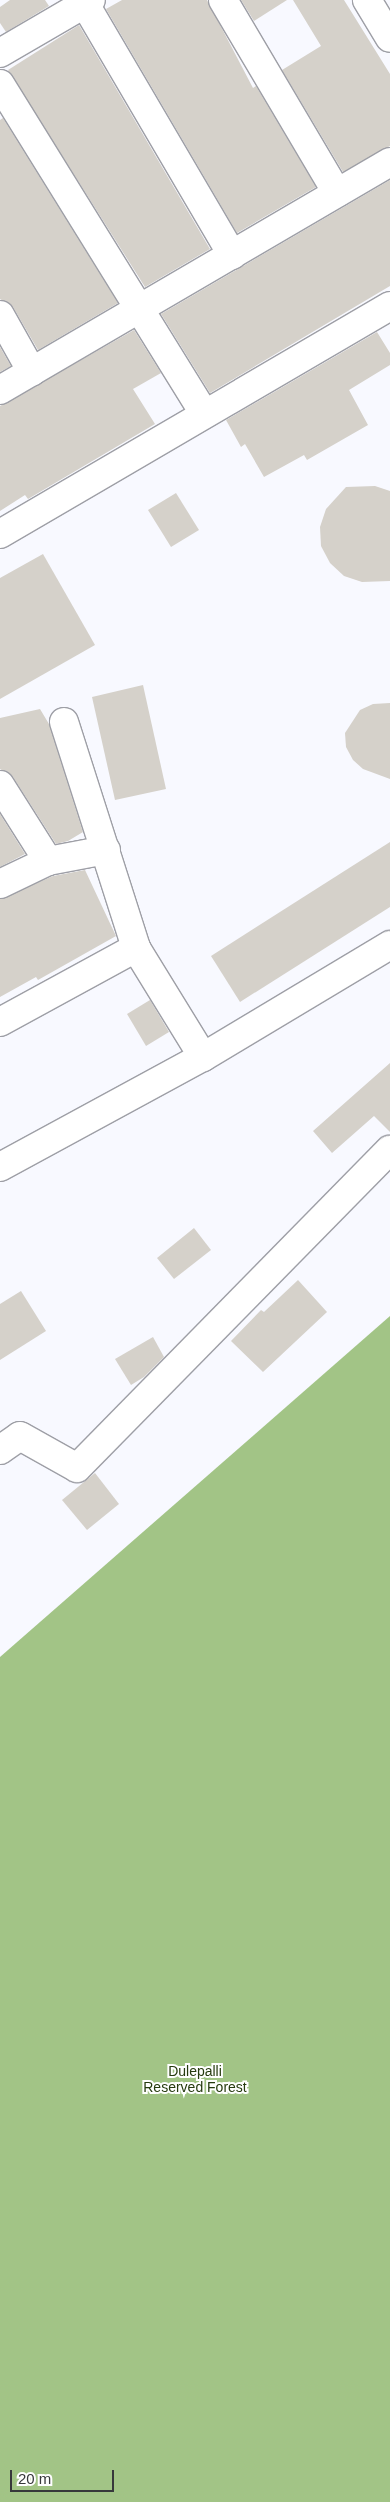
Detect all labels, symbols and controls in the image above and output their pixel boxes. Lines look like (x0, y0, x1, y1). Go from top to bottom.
park label: Dulepalli Reserved Forest (143, 2063, 247, 2096)
scale bar (12, 2460, 116, 2492)
text: 20 m (18, 2470, 51, 2487)

